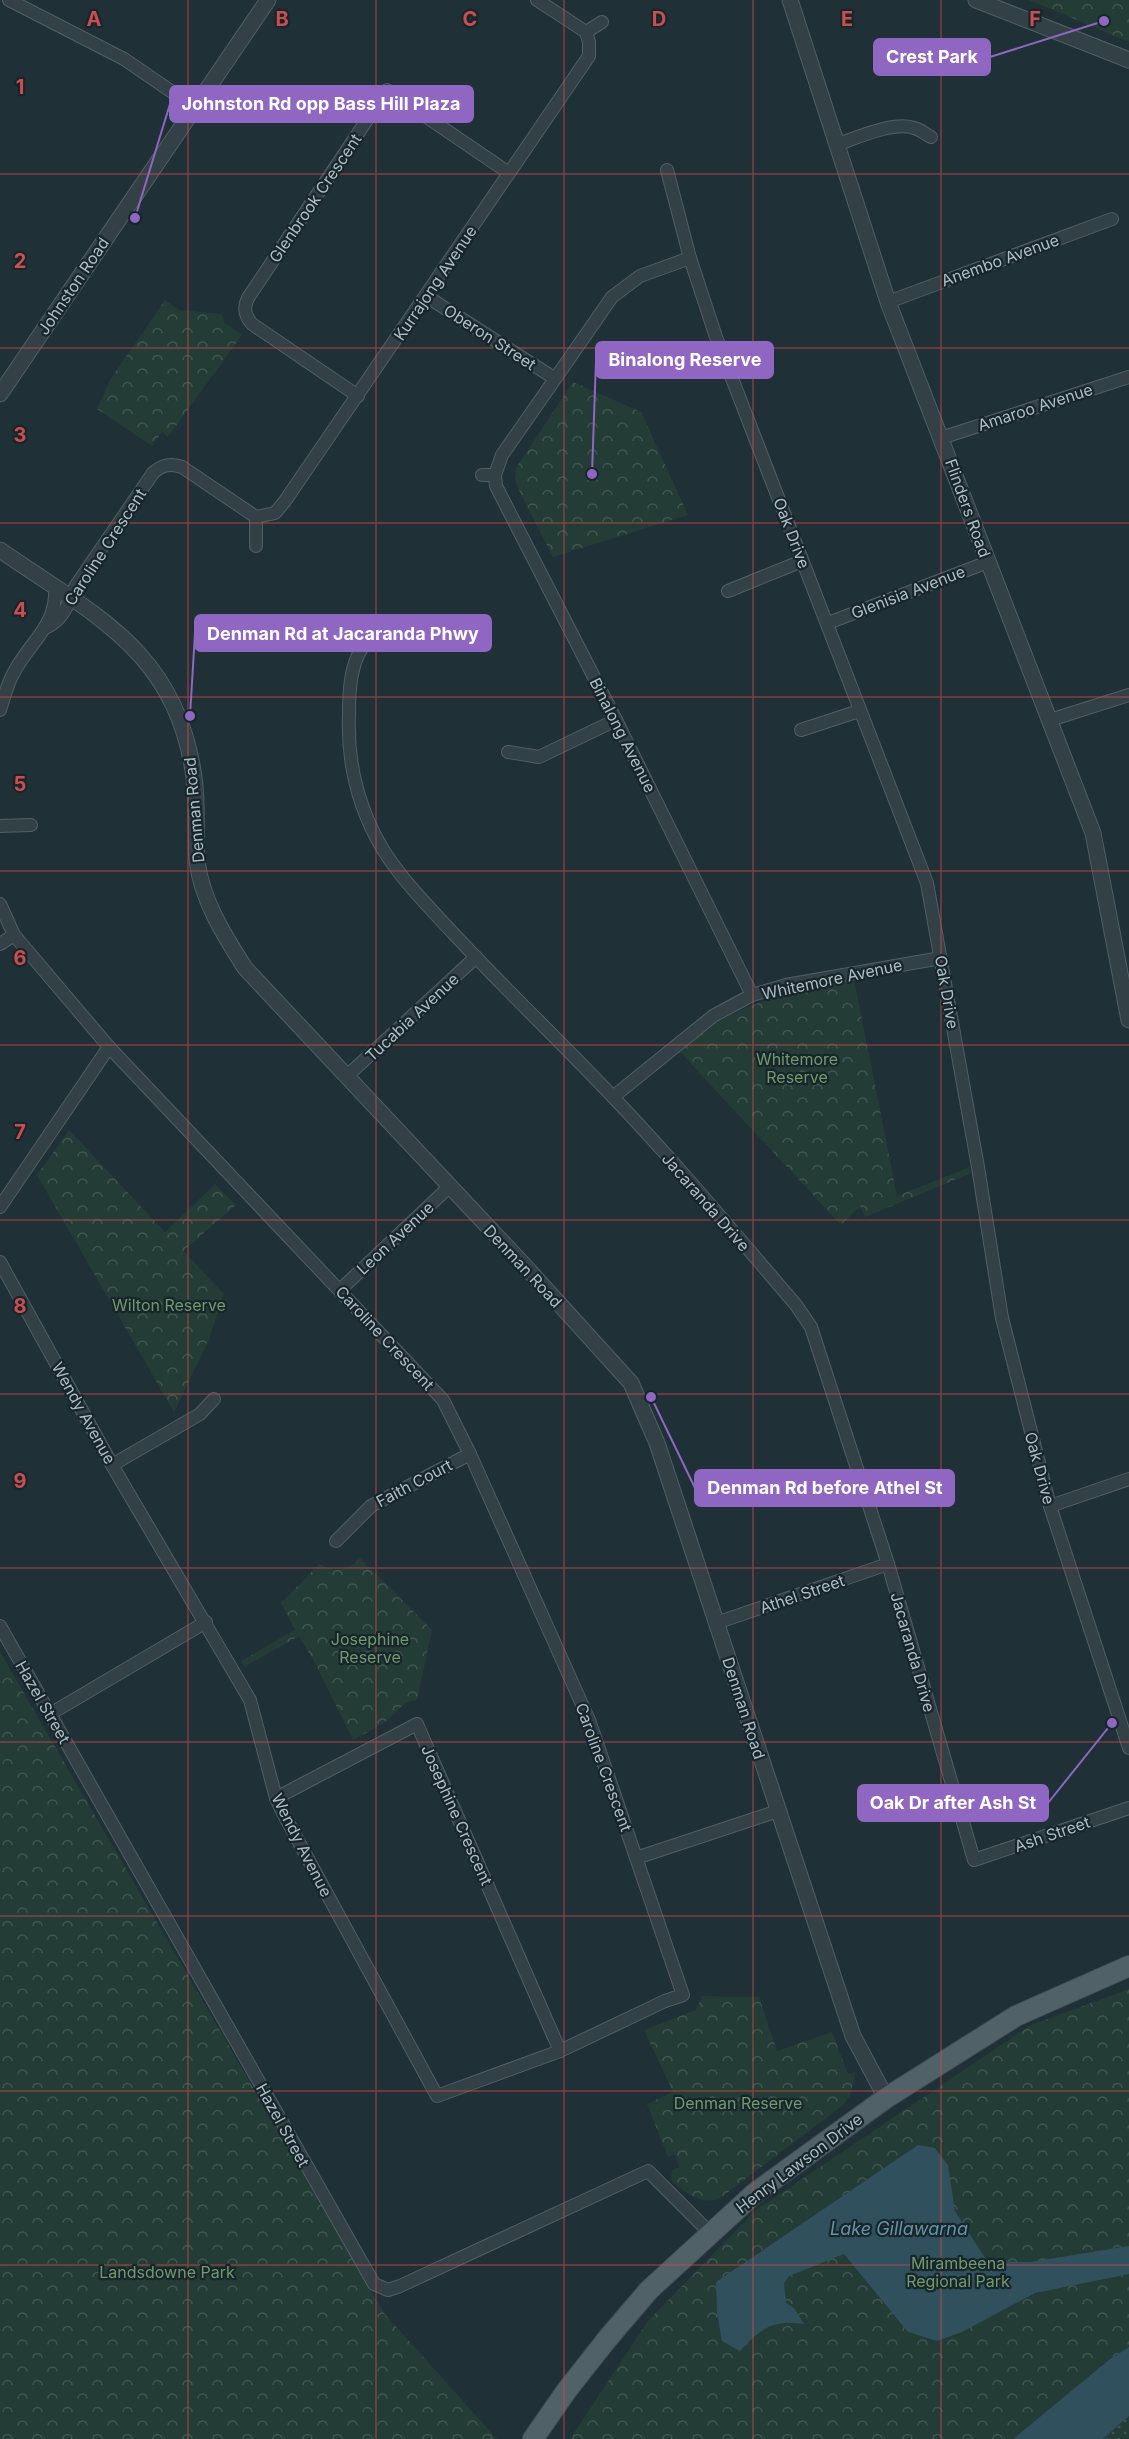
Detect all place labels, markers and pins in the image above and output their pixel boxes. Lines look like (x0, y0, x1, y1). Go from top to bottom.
callout: Crest Park (874, 39, 990, 75)
callout: Johnston Rd opp Bass Hill Plaza (170, 86, 473, 122)
callout: Binalong Reserve (596, 342, 773, 378)
callout: Denman Rd at Jacaranda Phwy (195, 615, 491, 651)
callout: Denman Rd before Athel St (695, 1470, 954, 1506)
callout: Oak Dr after Ash St (858, 1785, 1048, 1821)

